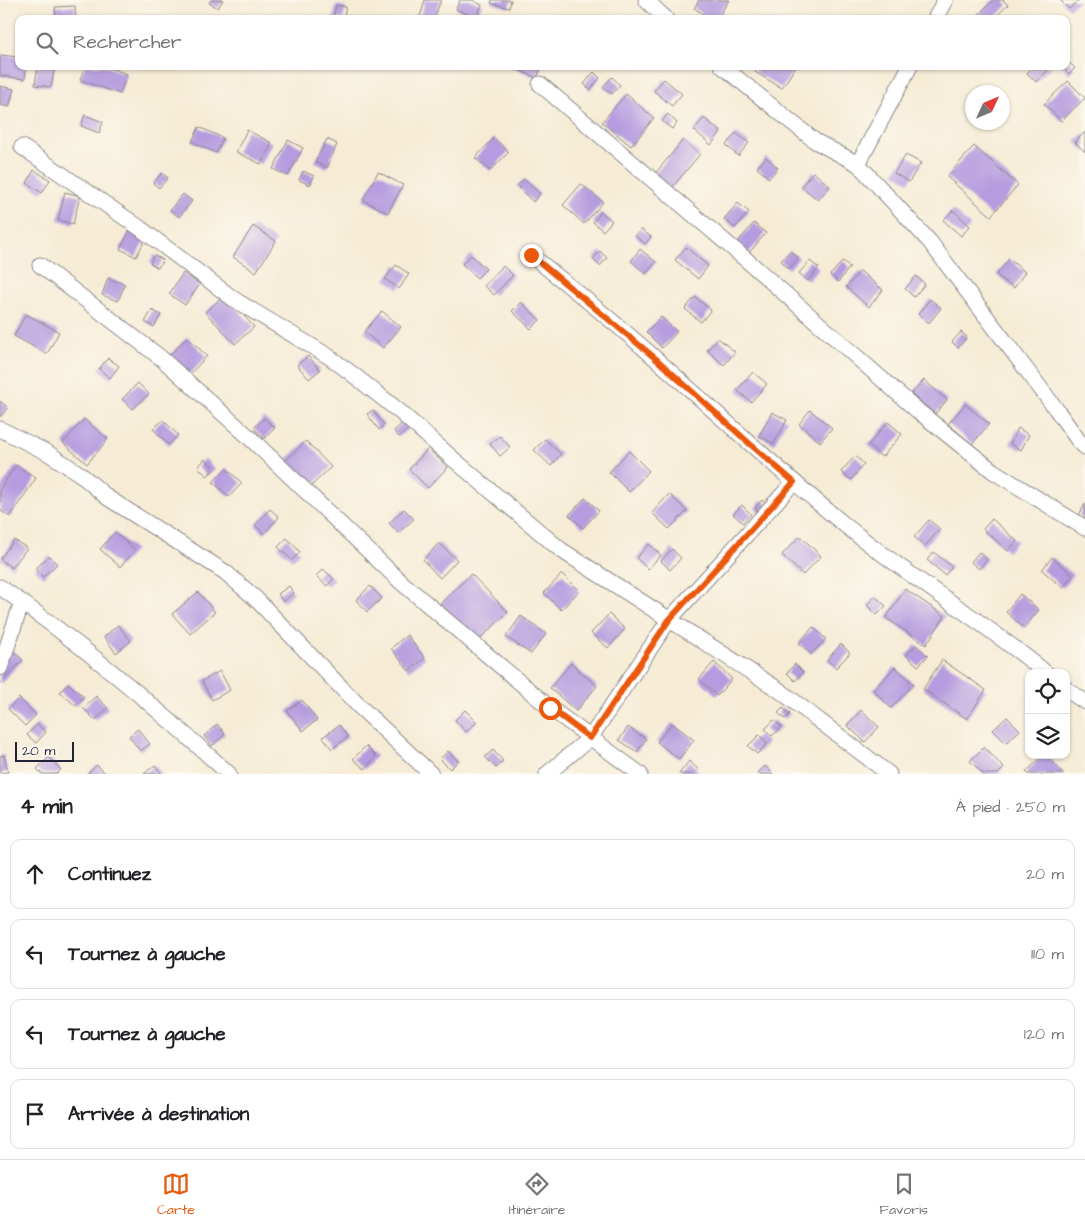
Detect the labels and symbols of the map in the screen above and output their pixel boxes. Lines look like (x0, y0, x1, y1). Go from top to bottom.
north arrow (965, 85, 1010, 130)
route end (520, 244, 543, 267)
route start (539, 697, 562, 720)
scale bar (15, 739, 74, 762)

